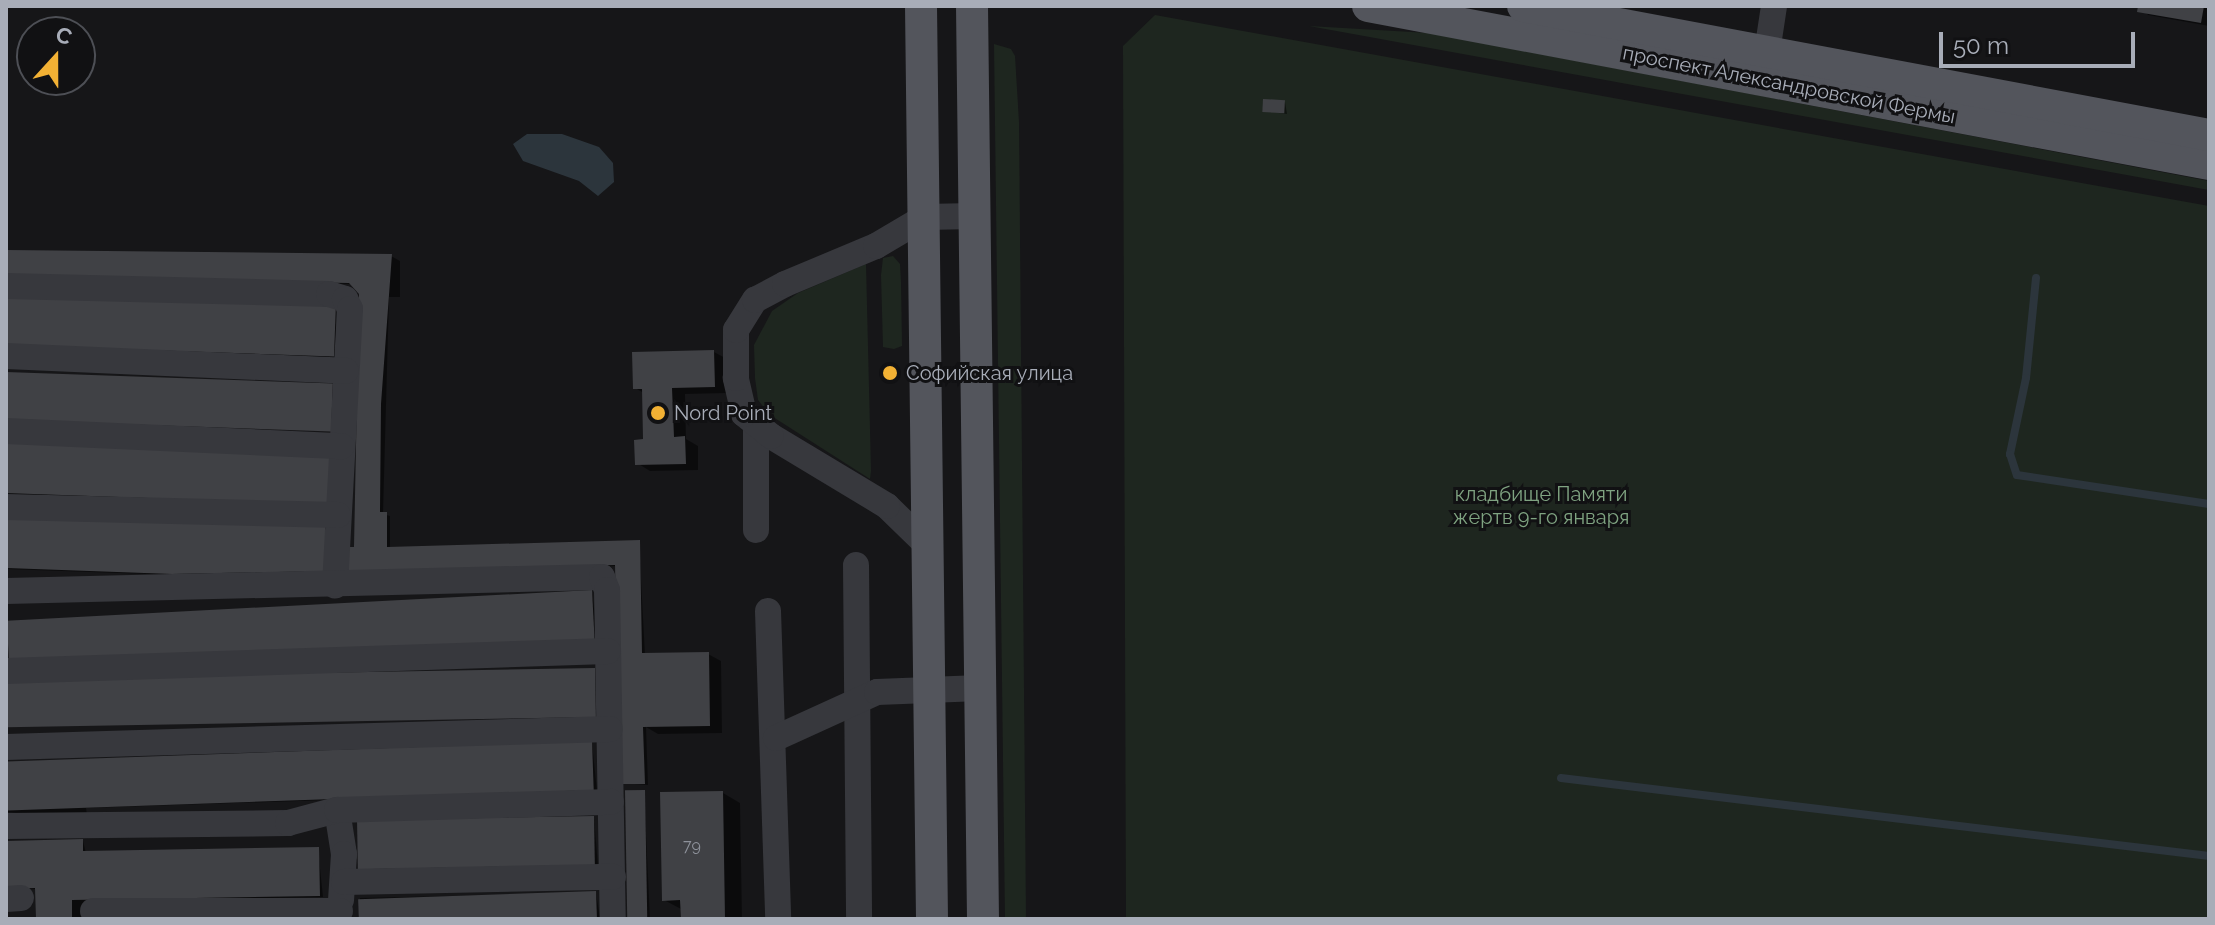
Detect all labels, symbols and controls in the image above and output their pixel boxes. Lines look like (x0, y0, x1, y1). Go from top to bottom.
north arrow (16, 16, 96, 96)
scale bar (1943, 16, 2139, 66)
text: С (52, 21, 76, 50)
text: 50 m (1953, 31, 2009, 60)
street label: проспект Александровской Фермы (1620, 41, 1958, 129)
place label: Софийская улица (906, 361, 1074, 385)
marker: Софийская улица (881, 364, 899, 382)
place label: Nord Point (674, 401, 772, 425)
marker: Nord Point (649, 404, 667, 422)
park label: кладбище Памяти жертв 9-го января (1453, 482, 1629, 529)
house number: 79 (683, 836, 701, 856)

